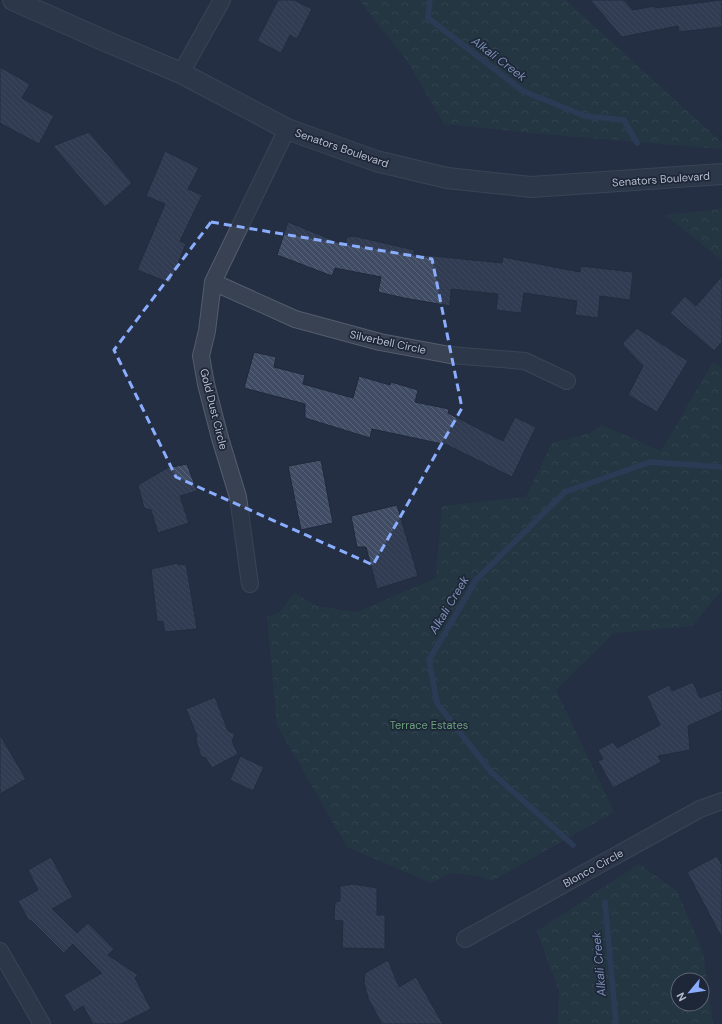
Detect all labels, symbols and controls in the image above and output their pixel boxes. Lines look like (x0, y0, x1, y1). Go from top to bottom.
water label: Alkali Creek (467, 32, 530, 85)
street label: Senators Boulevard (293, 125, 391, 171)
street label: Senators Boulevard (612, 169, 711, 189)
street label: Silverbell Circle (349, 327, 427, 357)
street label: Gold Dust Circle (197, 367, 231, 451)
water label: Alkali Creek (425, 572, 473, 638)
park label: Terrace Estates (390, 718, 468, 732)
street label: Blonco Circle (560, 846, 626, 890)
water label: Alkali Creek (588, 930, 610, 998)
north arrow (670, 972, 710, 1012)
text: N (673, 990, 689, 1004)

